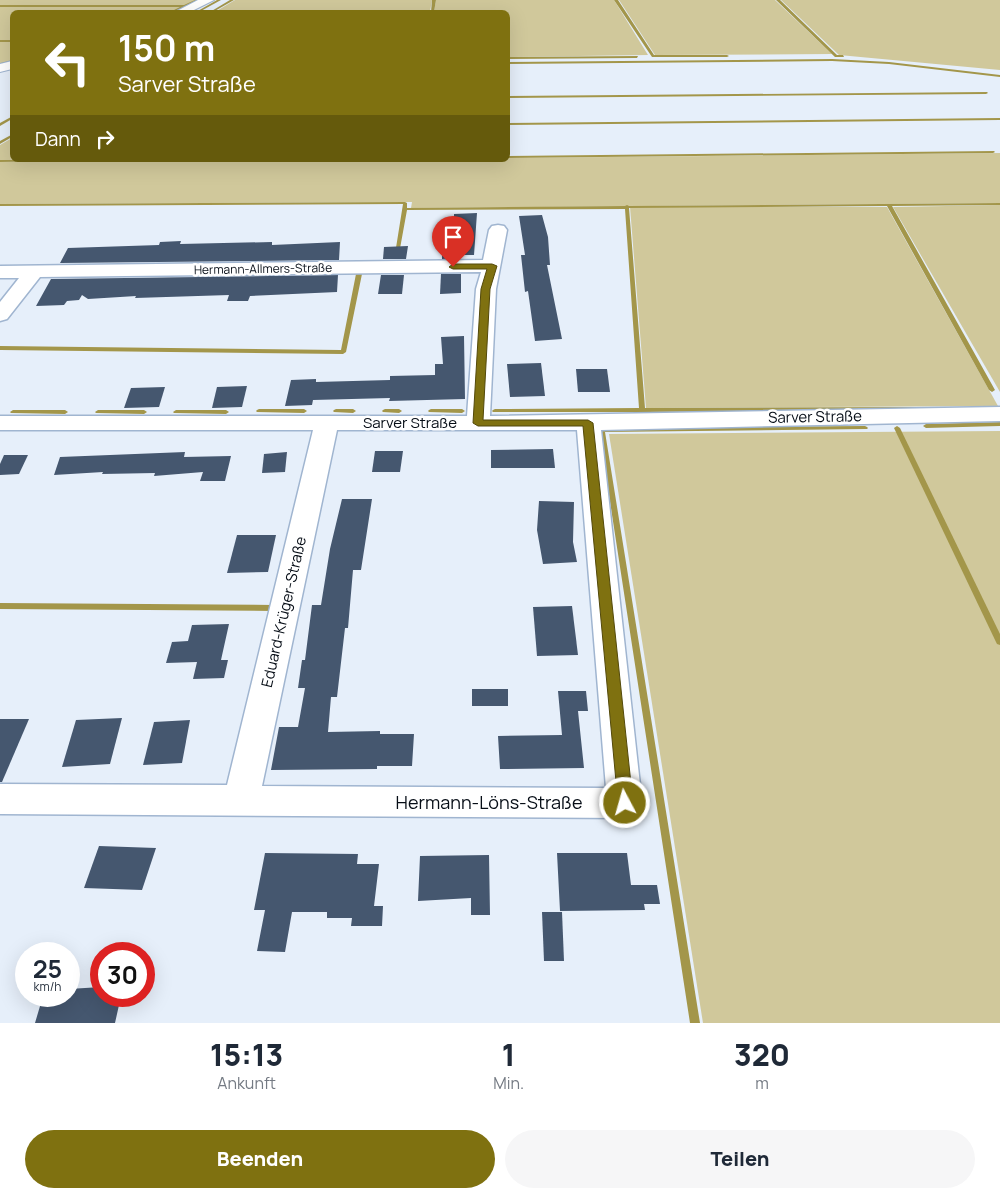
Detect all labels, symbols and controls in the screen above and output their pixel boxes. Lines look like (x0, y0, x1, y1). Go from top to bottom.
text: 150 m (118, 24, 215, 72)
icon: left (35, 30, 100, 95)
text: Sarver Straße (118, 69, 256, 99)
icon: right (91, 125, 119, 153)
text: Dann (35, 126, 81, 152)
pin (432, 216, 474, 267)
icon: arrive (439, 223, 467, 251)
street label: Hermann-Allmers-Straße (194, 259, 332, 278)
street label: Sarver Straße (768, 405, 862, 428)
street label: Sarver Straße (363, 412, 457, 433)
street label: Eduard-Krüger-Straße (256, 534, 311, 689)
position arrow (598, 776, 650, 828)
street label: Hermann-Löns-Straße (396, 790, 582, 814)
speed limit sign: 30 (90, 942, 155, 1007)
text: 25 (33, 951, 62, 986)
text: km/h (34, 978, 61, 995)
text: 15:13 (210, 1034, 283, 1075)
text: 1 (502, 1034, 515, 1075)
text: 320 (734, 1034, 790, 1075)
text: Ankunft (217, 1072, 276, 1094)
text: Min. (493, 1072, 524, 1094)
text: m (755, 1072, 769, 1094)
button: Beenden (25, 1130, 495, 1188)
button: Teilen (505, 1130, 975, 1188)

